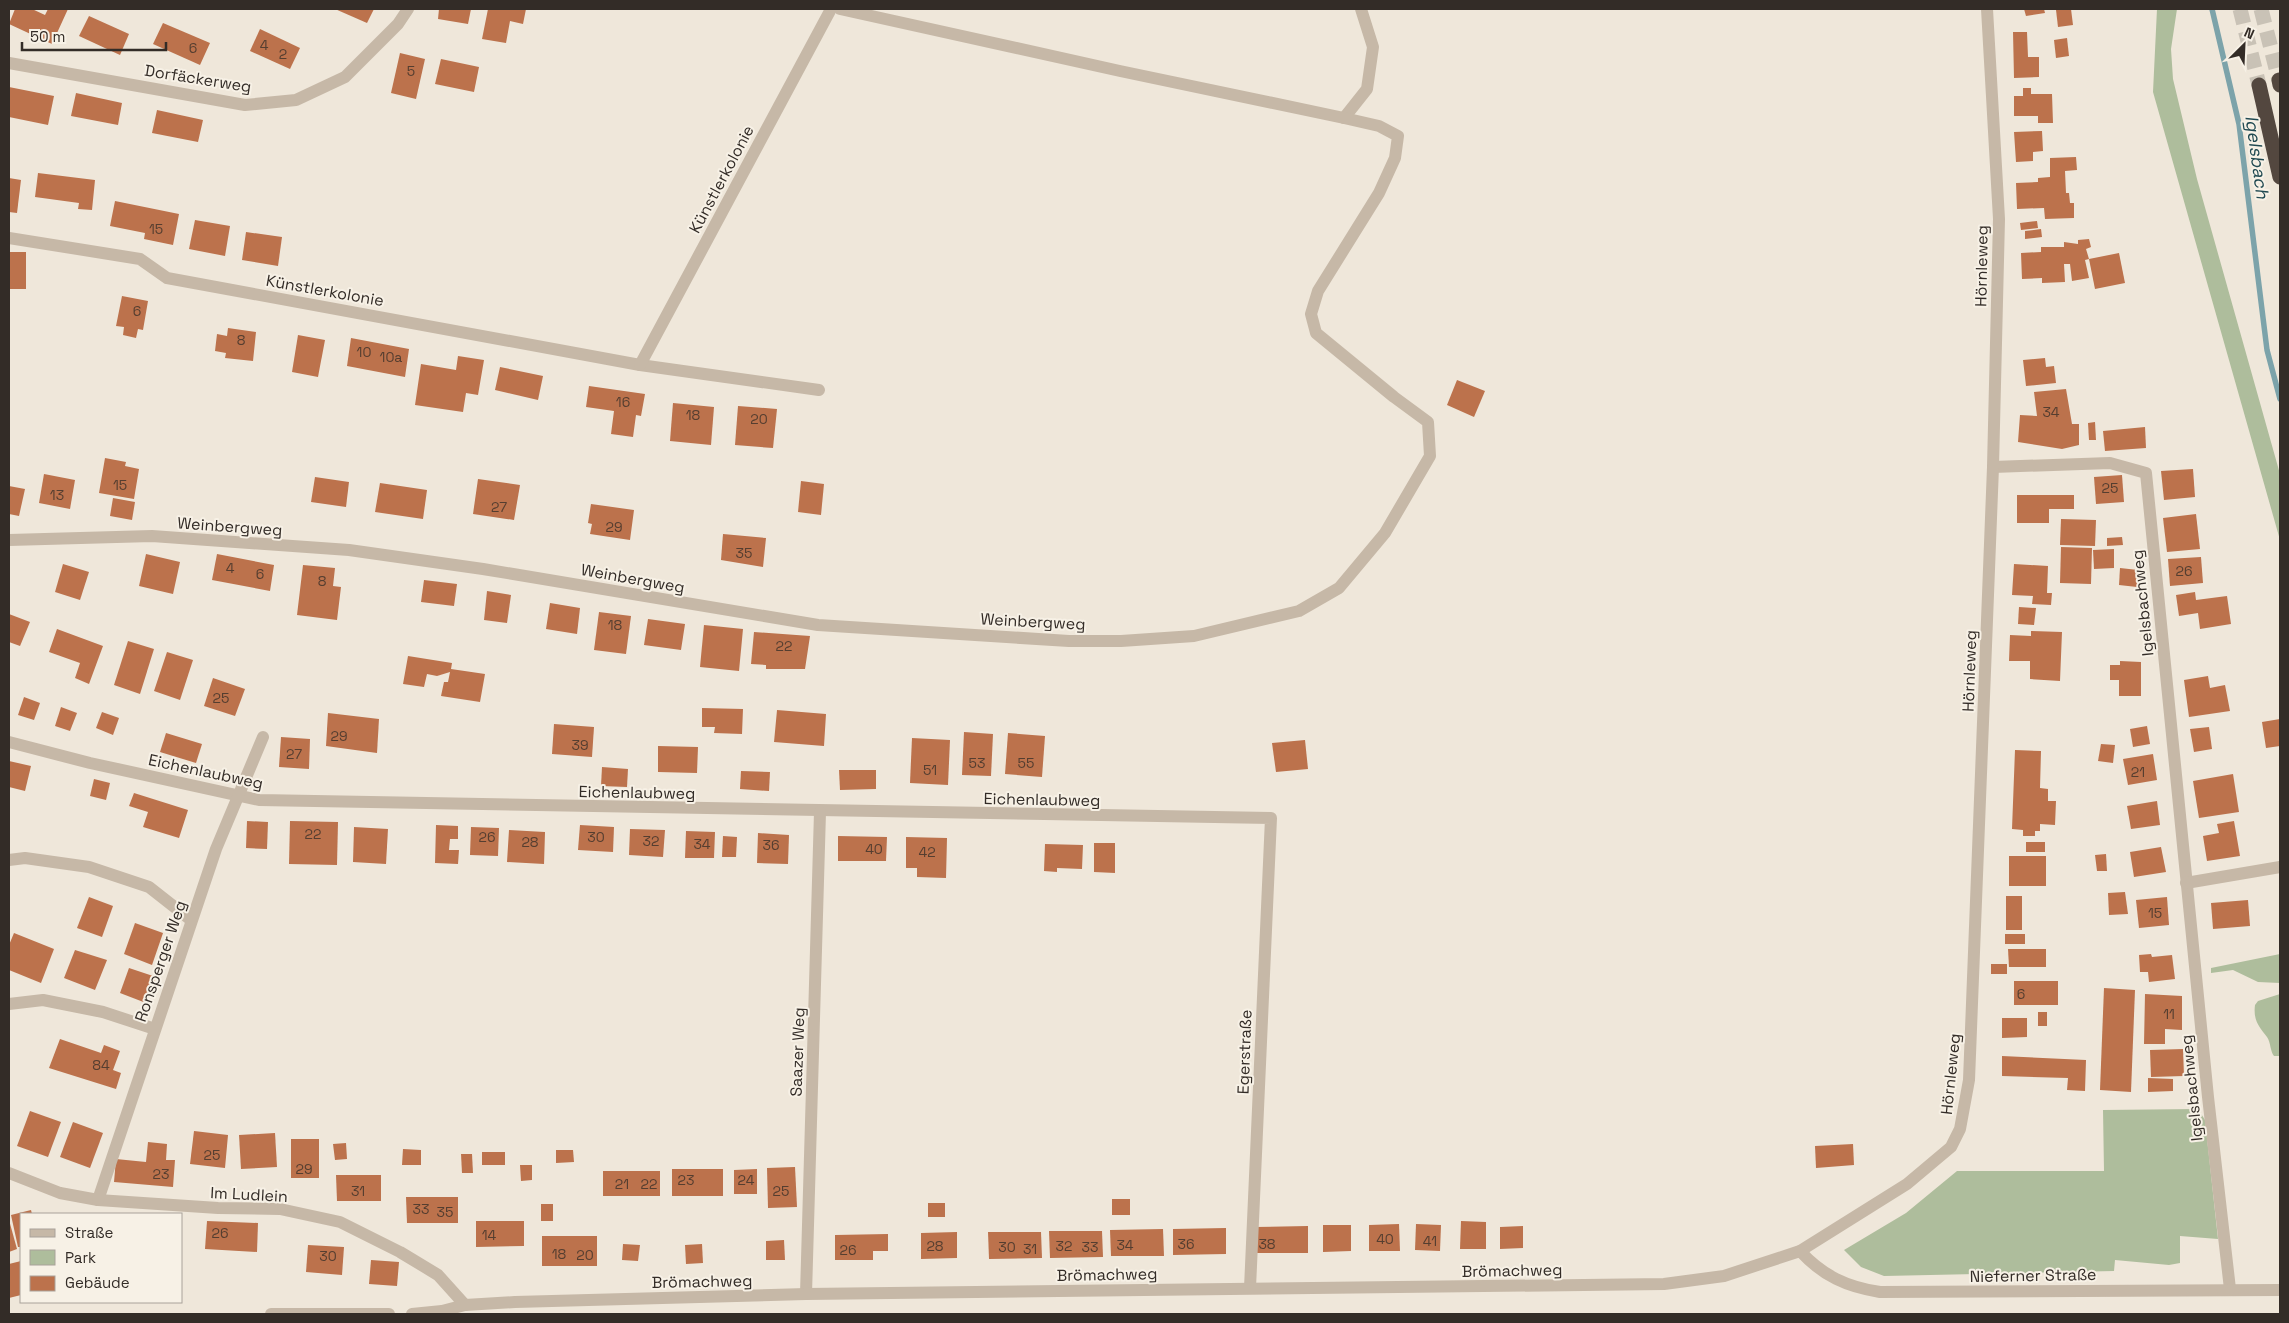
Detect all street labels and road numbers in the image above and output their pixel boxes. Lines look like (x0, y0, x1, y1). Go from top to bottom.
street label: Dorfäckerweg (143, 60, 253, 97)
street label: Künstlerkolonie (684, 122, 759, 237)
street label: Hörnleweg (1970, 225, 1993, 307)
street label: Künstlerkolonie (264, 270, 385, 311)
street label: Weinbergweg (177, 512, 283, 541)
street label: Igelsbachweg (2126, 549, 2159, 657)
street label: Weinbergweg (579, 559, 687, 598)
street label: Weinbergweg (980, 608, 1086, 635)
street label: Hörnleweg (1958, 630, 1981, 712)
street label: Eichenlaubweg (147, 749, 265, 794)
street label: Eichenlaubweg (578, 781, 696, 804)
street label: Eichenlaubweg (983, 788, 1101, 811)
street label: Ronsperger Weg (130, 898, 191, 1025)
street label: Saazer Weg (785, 1007, 810, 1097)
street label: Egerstraße (1233, 1009, 1256, 1095)
street label: Hörnleweg (1936, 1032, 1965, 1116)
street label: Igelsbachweg (2175, 1034, 2208, 1142)
street label: Im Ludlein (210, 1182, 288, 1207)
street label: Brömachweg (1462, 1259, 1563, 1282)
street label: Brömachweg (1057, 1263, 1158, 1286)
street label: Nieferner Straße (1969, 1264, 2097, 1287)
street label: Brömachweg (652, 1270, 753, 1293)

